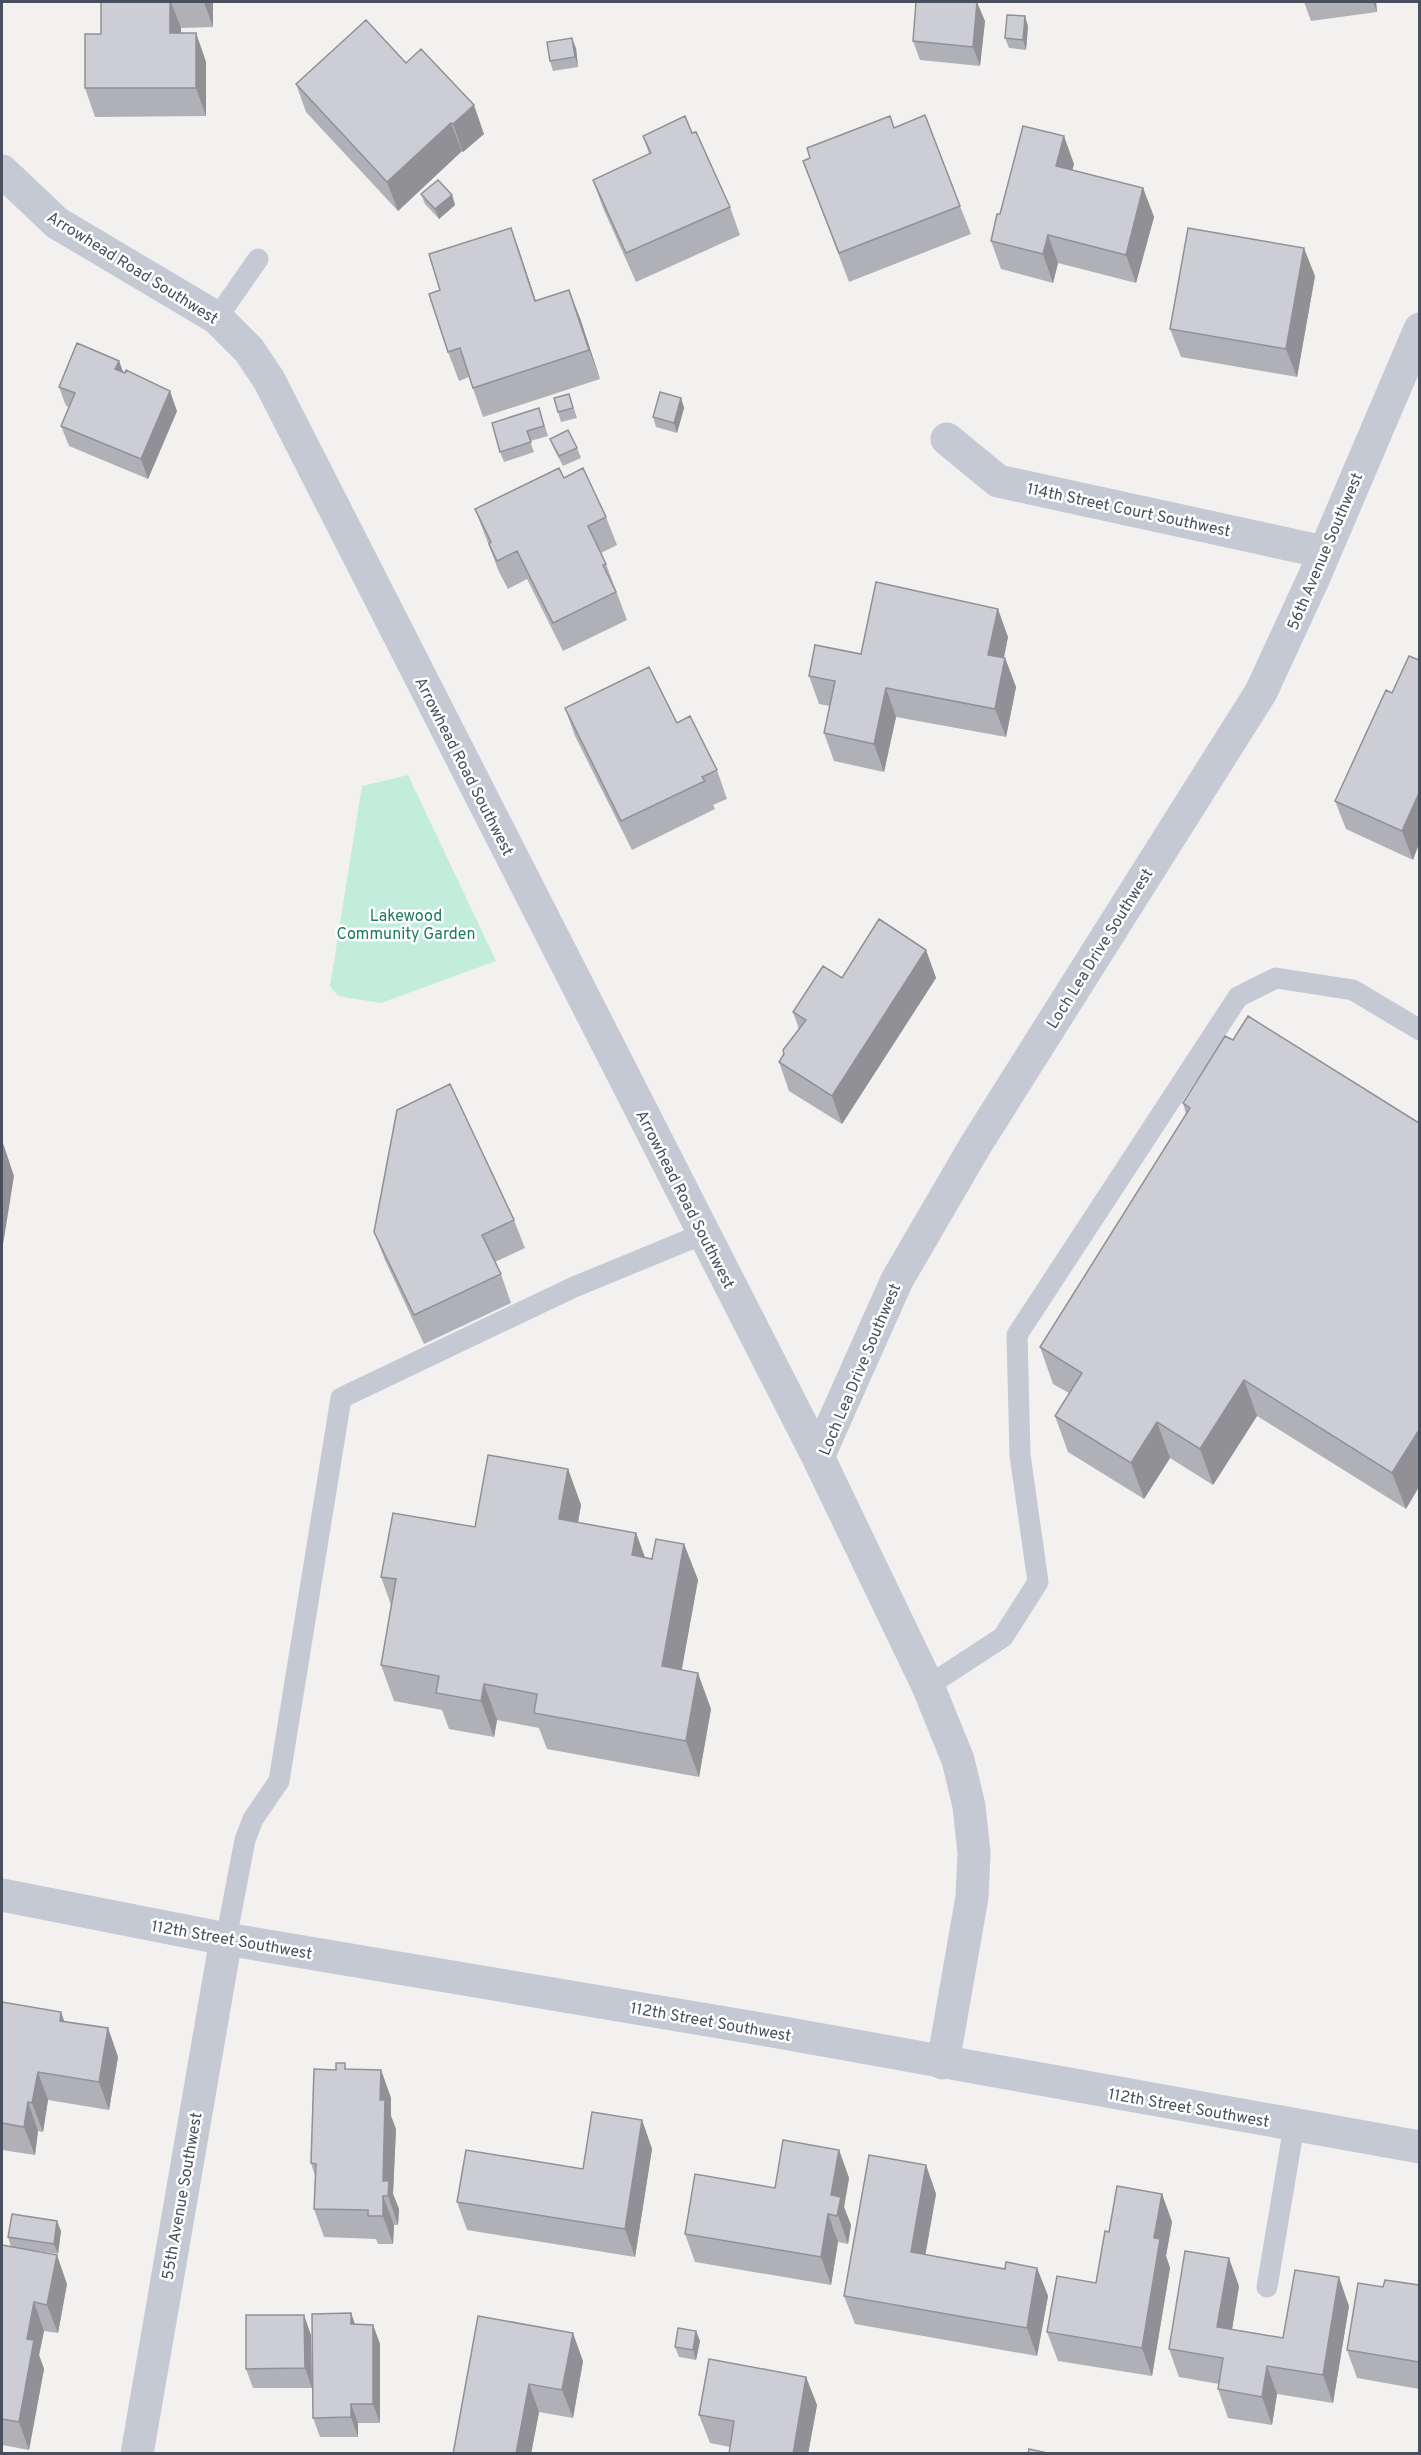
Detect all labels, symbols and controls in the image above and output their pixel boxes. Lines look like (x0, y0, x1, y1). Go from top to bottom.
street label: Arrowhead Road Southwest (43, 208, 221, 330)
street label: 56th Avenue Southwest (1284, 470, 1368, 634)
street label: 114th Street Court Southwest (1025, 480, 1232, 542)
street label: Arrowhead Road Southwest (409, 674, 517, 860)
street label: Loch Lea Drive Southwest (1043, 865, 1158, 1033)
park label: Lakewood Community Garden (337, 907, 476, 945)
street label: Arrowhead Road Southwest (630, 1107, 738, 1293)
street label: Loch Lea Drive Southwest (815, 1281, 906, 1459)
street label: 112th Street Southwest (150, 1917, 314, 1965)
street label: 112th Street Southwest (629, 1999, 793, 2047)
street label: 112th Street Southwest (1107, 2085, 1271, 2133)
street label: 55th Avenue Southwest (158, 2111, 208, 2282)

